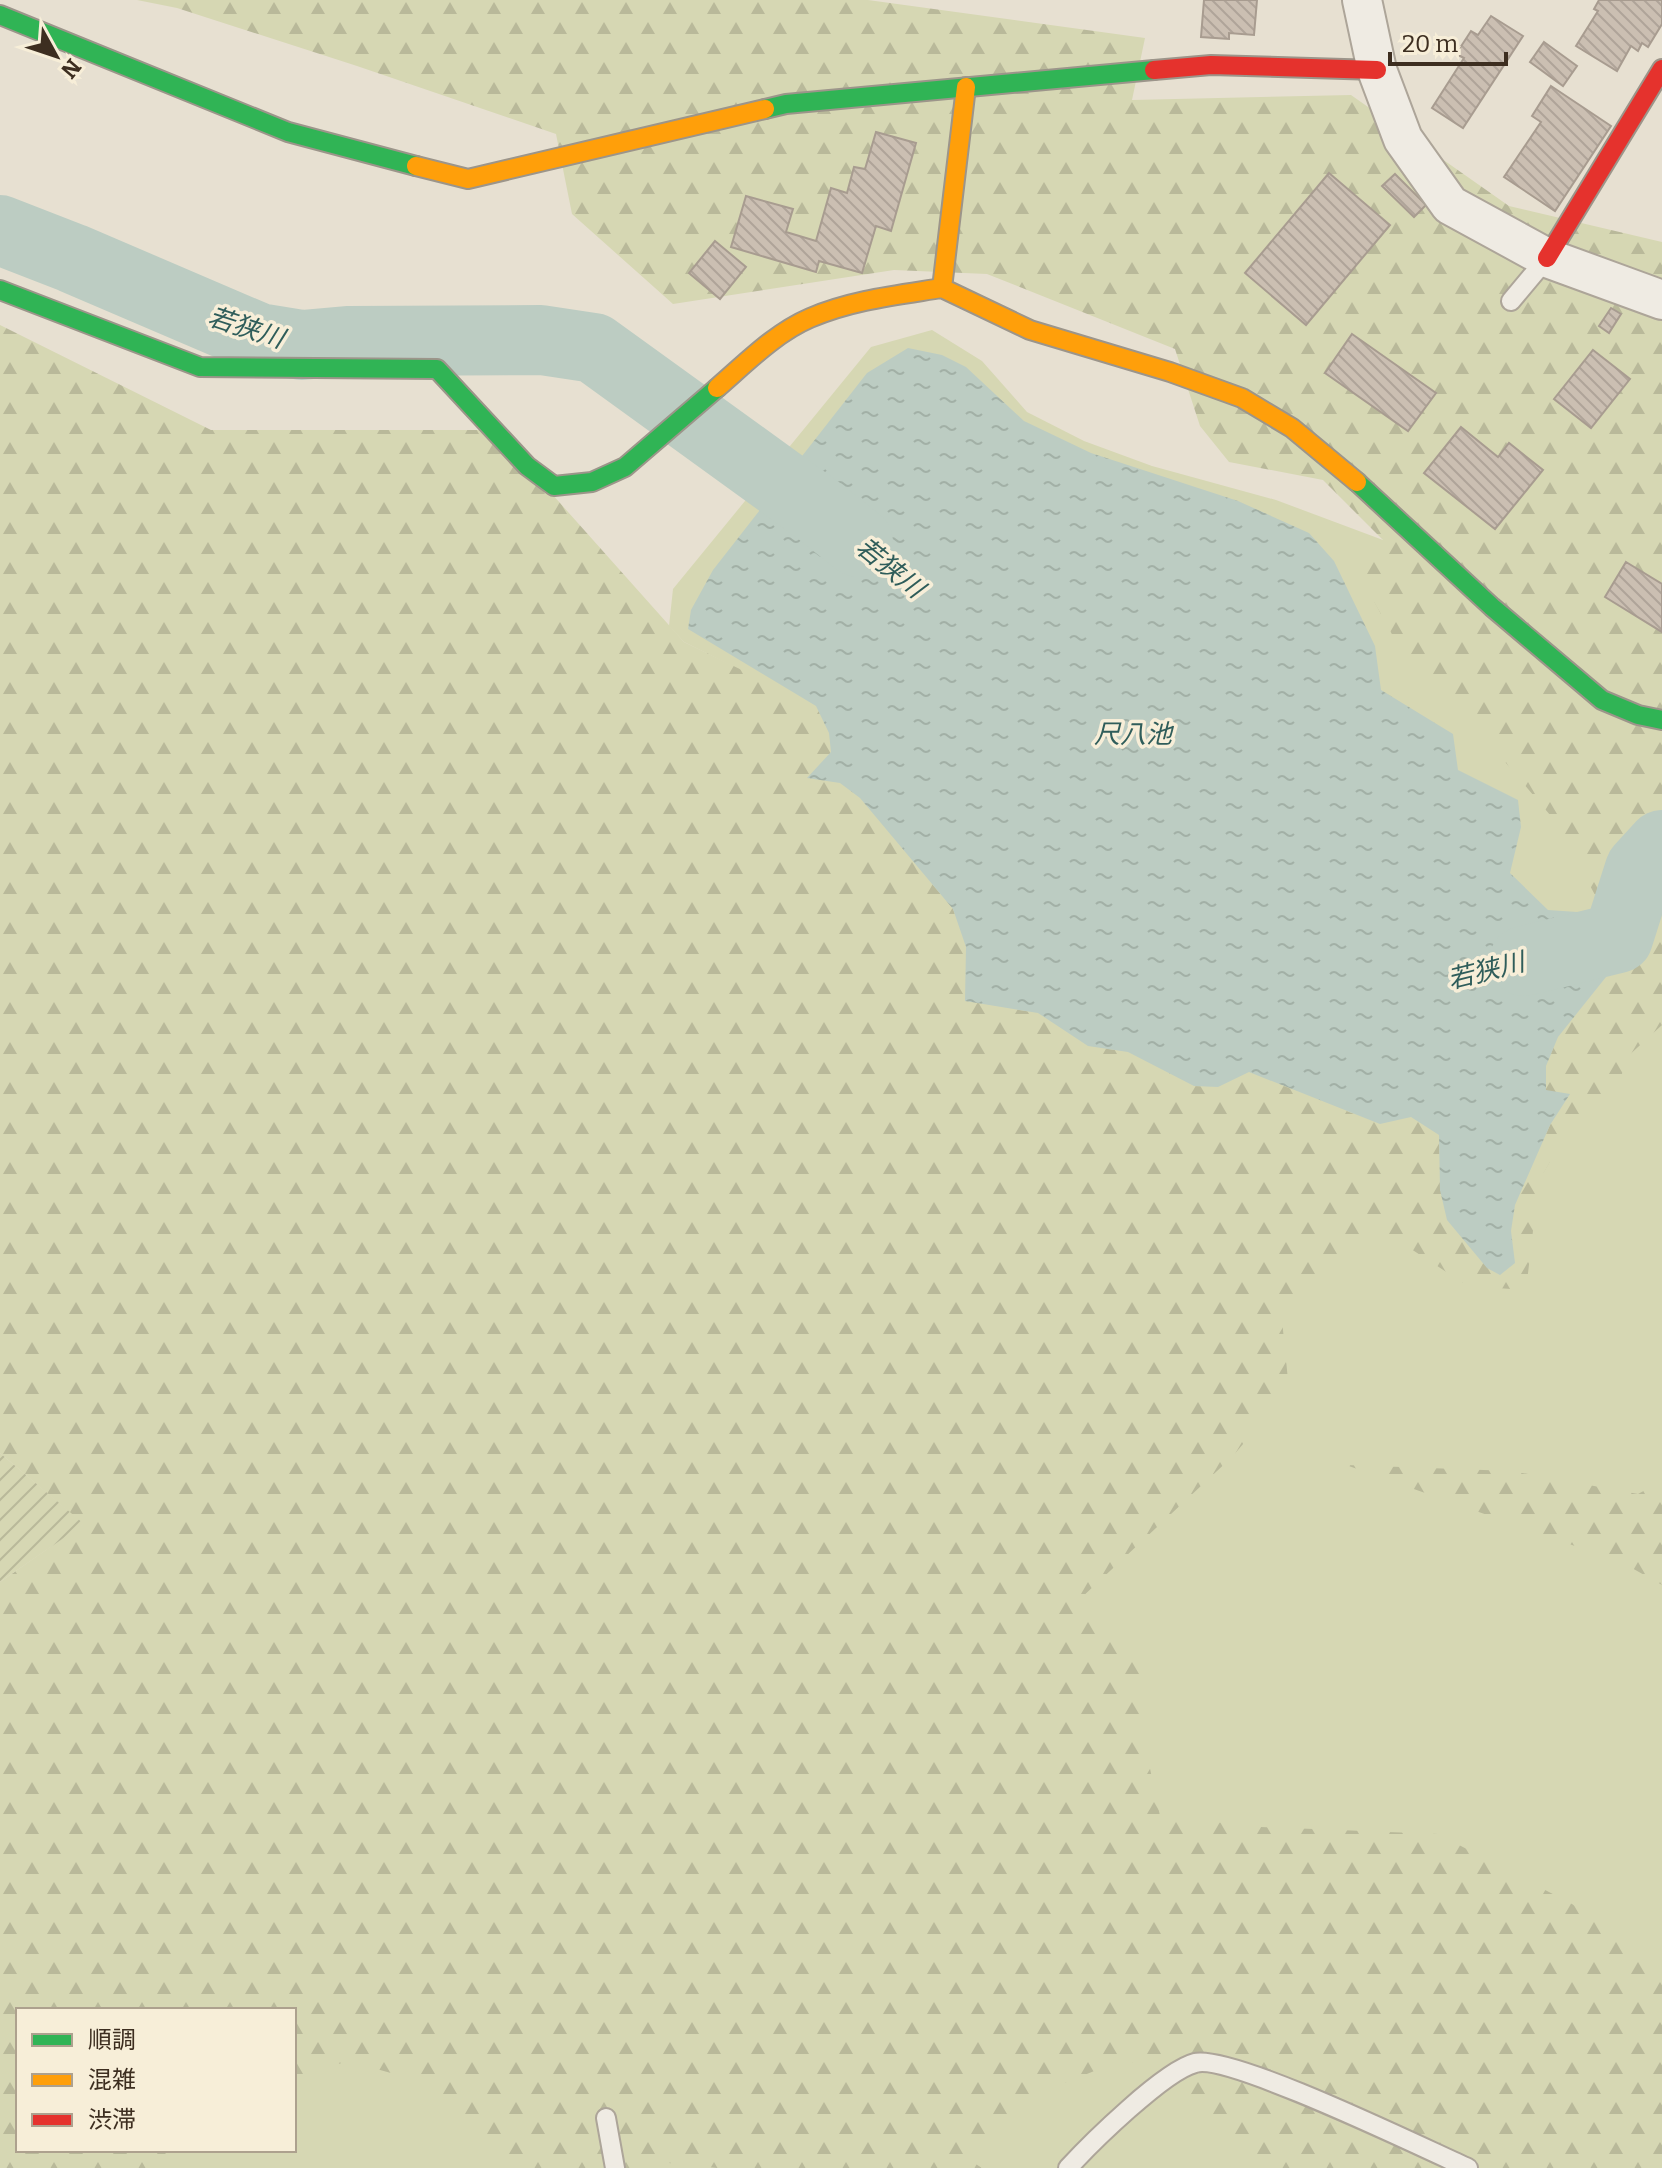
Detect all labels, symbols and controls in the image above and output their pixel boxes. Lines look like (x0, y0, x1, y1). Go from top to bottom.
north arrow (16, 16, 96, 96)
scale bar (1390, 16, 1506, 66)
text: 20 m (1402, 30, 1458, 58)
text: N (55, 53, 87, 84)
water label: 若狭川 (204, 301, 291, 356)
water label: 若狭川 (850, 531, 932, 606)
water label: 尺八池 (1094, 719, 1175, 750)
water label: 若狭川 (1444, 946, 1530, 995)
legend (16, 2008, 296, 2152)
text: 順調 (88, 2026, 136, 2054)
text: 混雑 (88, 2066, 136, 2094)
text: 渋滞 (88, 2106, 136, 2134)

